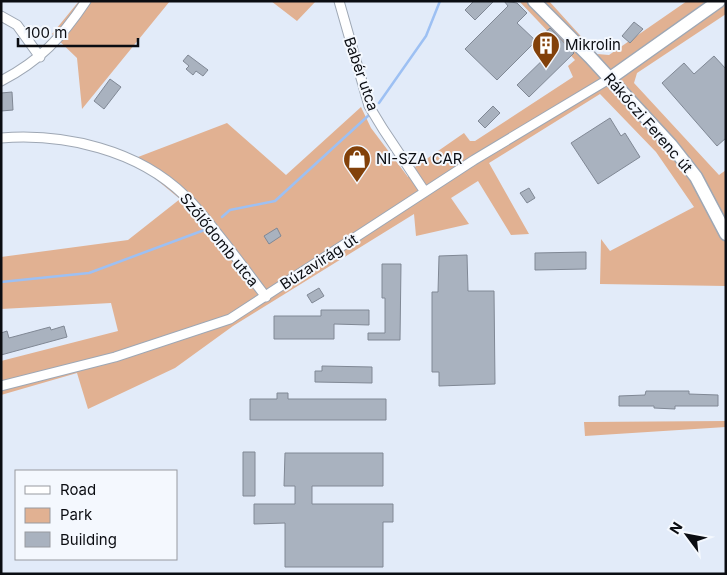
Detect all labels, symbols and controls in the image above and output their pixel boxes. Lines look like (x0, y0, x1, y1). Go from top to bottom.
scale bar (18, 15, 138, 47)
text: 100 m (25, 23, 67, 42)
building icon: Mikrolin (531, 30, 561, 69)
street label: Babér utca (340, 34, 383, 113)
place label: Mikrolin (565, 35, 621, 54)
street label: Rákóczi Ferenc út (600, 69, 697, 176)
shop icon: NI-SZA CAR (342, 144, 372, 183)
place label: NI-SZA CAR (376, 149, 463, 168)
street label: Szőlődomb utca (176, 189, 263, 290)
street label: Búzavirág út (276, 229, 361, 294)
legend (15, 470, 178, 560)
text: Road (60, 480, 96, 499)
text: Park (60, 505, 93, 524)
north arrow (662, 510, 712, 560)
text: N (666, 519, 686, 537)
text: Building (60, 530, 117, 549)

